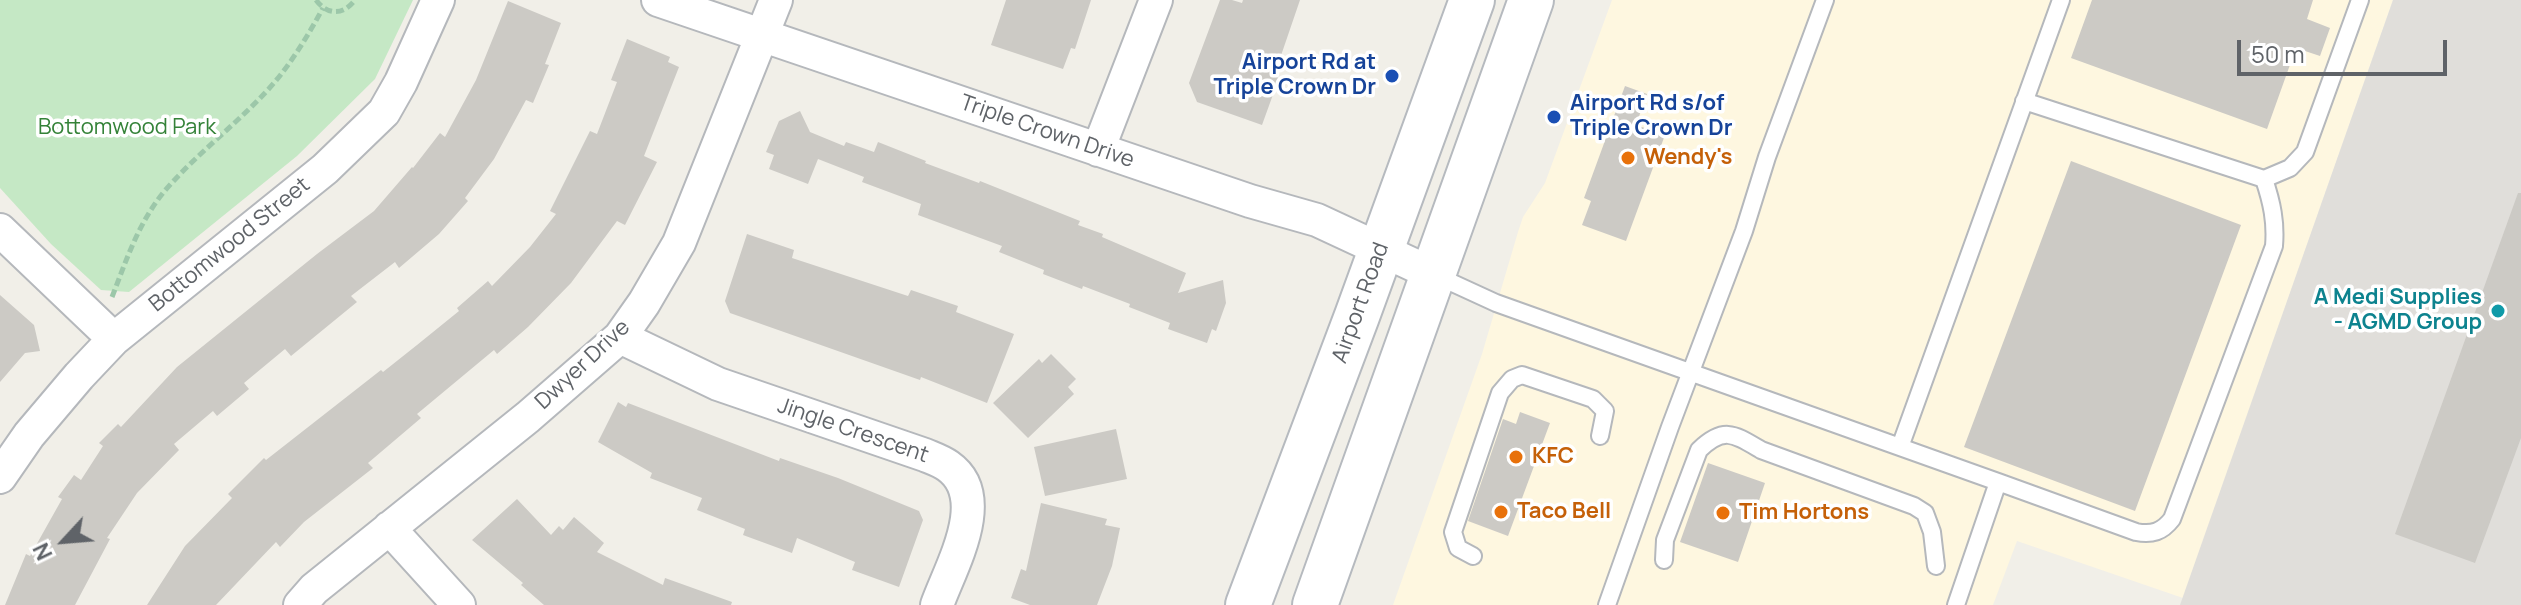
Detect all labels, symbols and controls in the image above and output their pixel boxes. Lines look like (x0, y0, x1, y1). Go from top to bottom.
scale bar (2241, 24, 2451, 74)
text: 50 m (2251, 37, 2305, 70)
place label: Airport Rd at Triple Crown Dr (1213, 50, 1376, 102)
marker: Airport Rd at Triple Crown Dr (1383, 67, 1401, 85)
street label: Triple Crown Drive (957, 90, 1137, 174)
place label: Airport Rd s/of Triple Crown Dr (1570, 91, 1733, 142)
marker: Airport Rd s/of Triple Crown Dr (1545, 108, 1563, 126)
park label: Bottomwood Park (38, 115, 216, 141)
place label: Wendy's (1644, 145, 1732, 171)
marker: Wendy's (1619, 149, 1637, 167)
street label: Bottomwood Street (144, 172, 316, 318)
street label: Airport Road (1327, 239, 1395, 367)
place label: A Medi Supplies - AGMD Group (2314, 285, 2482, 336)
marker: A Medi Supplies - AGMD Group (2489, 302, 2507, 320)
street label: Dwyer Drive (530, 315, 636, 415)
street label: Jingle Crescent (774, 393, 932, 469)
place label: KFC (1532, 444, 1574, 470)
marker: KFC (1507, 448, 1525, 466)
place label: Taco Bell (1517, 499, 1611, 525)
place label: Tim Hortons (1739, 500, 1869, 526)
north arrow (24, 501, 104, 581)
marker: Taco Bell (1492, 503, 1510, 521)
marker: Tim Hortons (1714, 504, 1732, 522)
text: N (25, 538, 59, 565)

